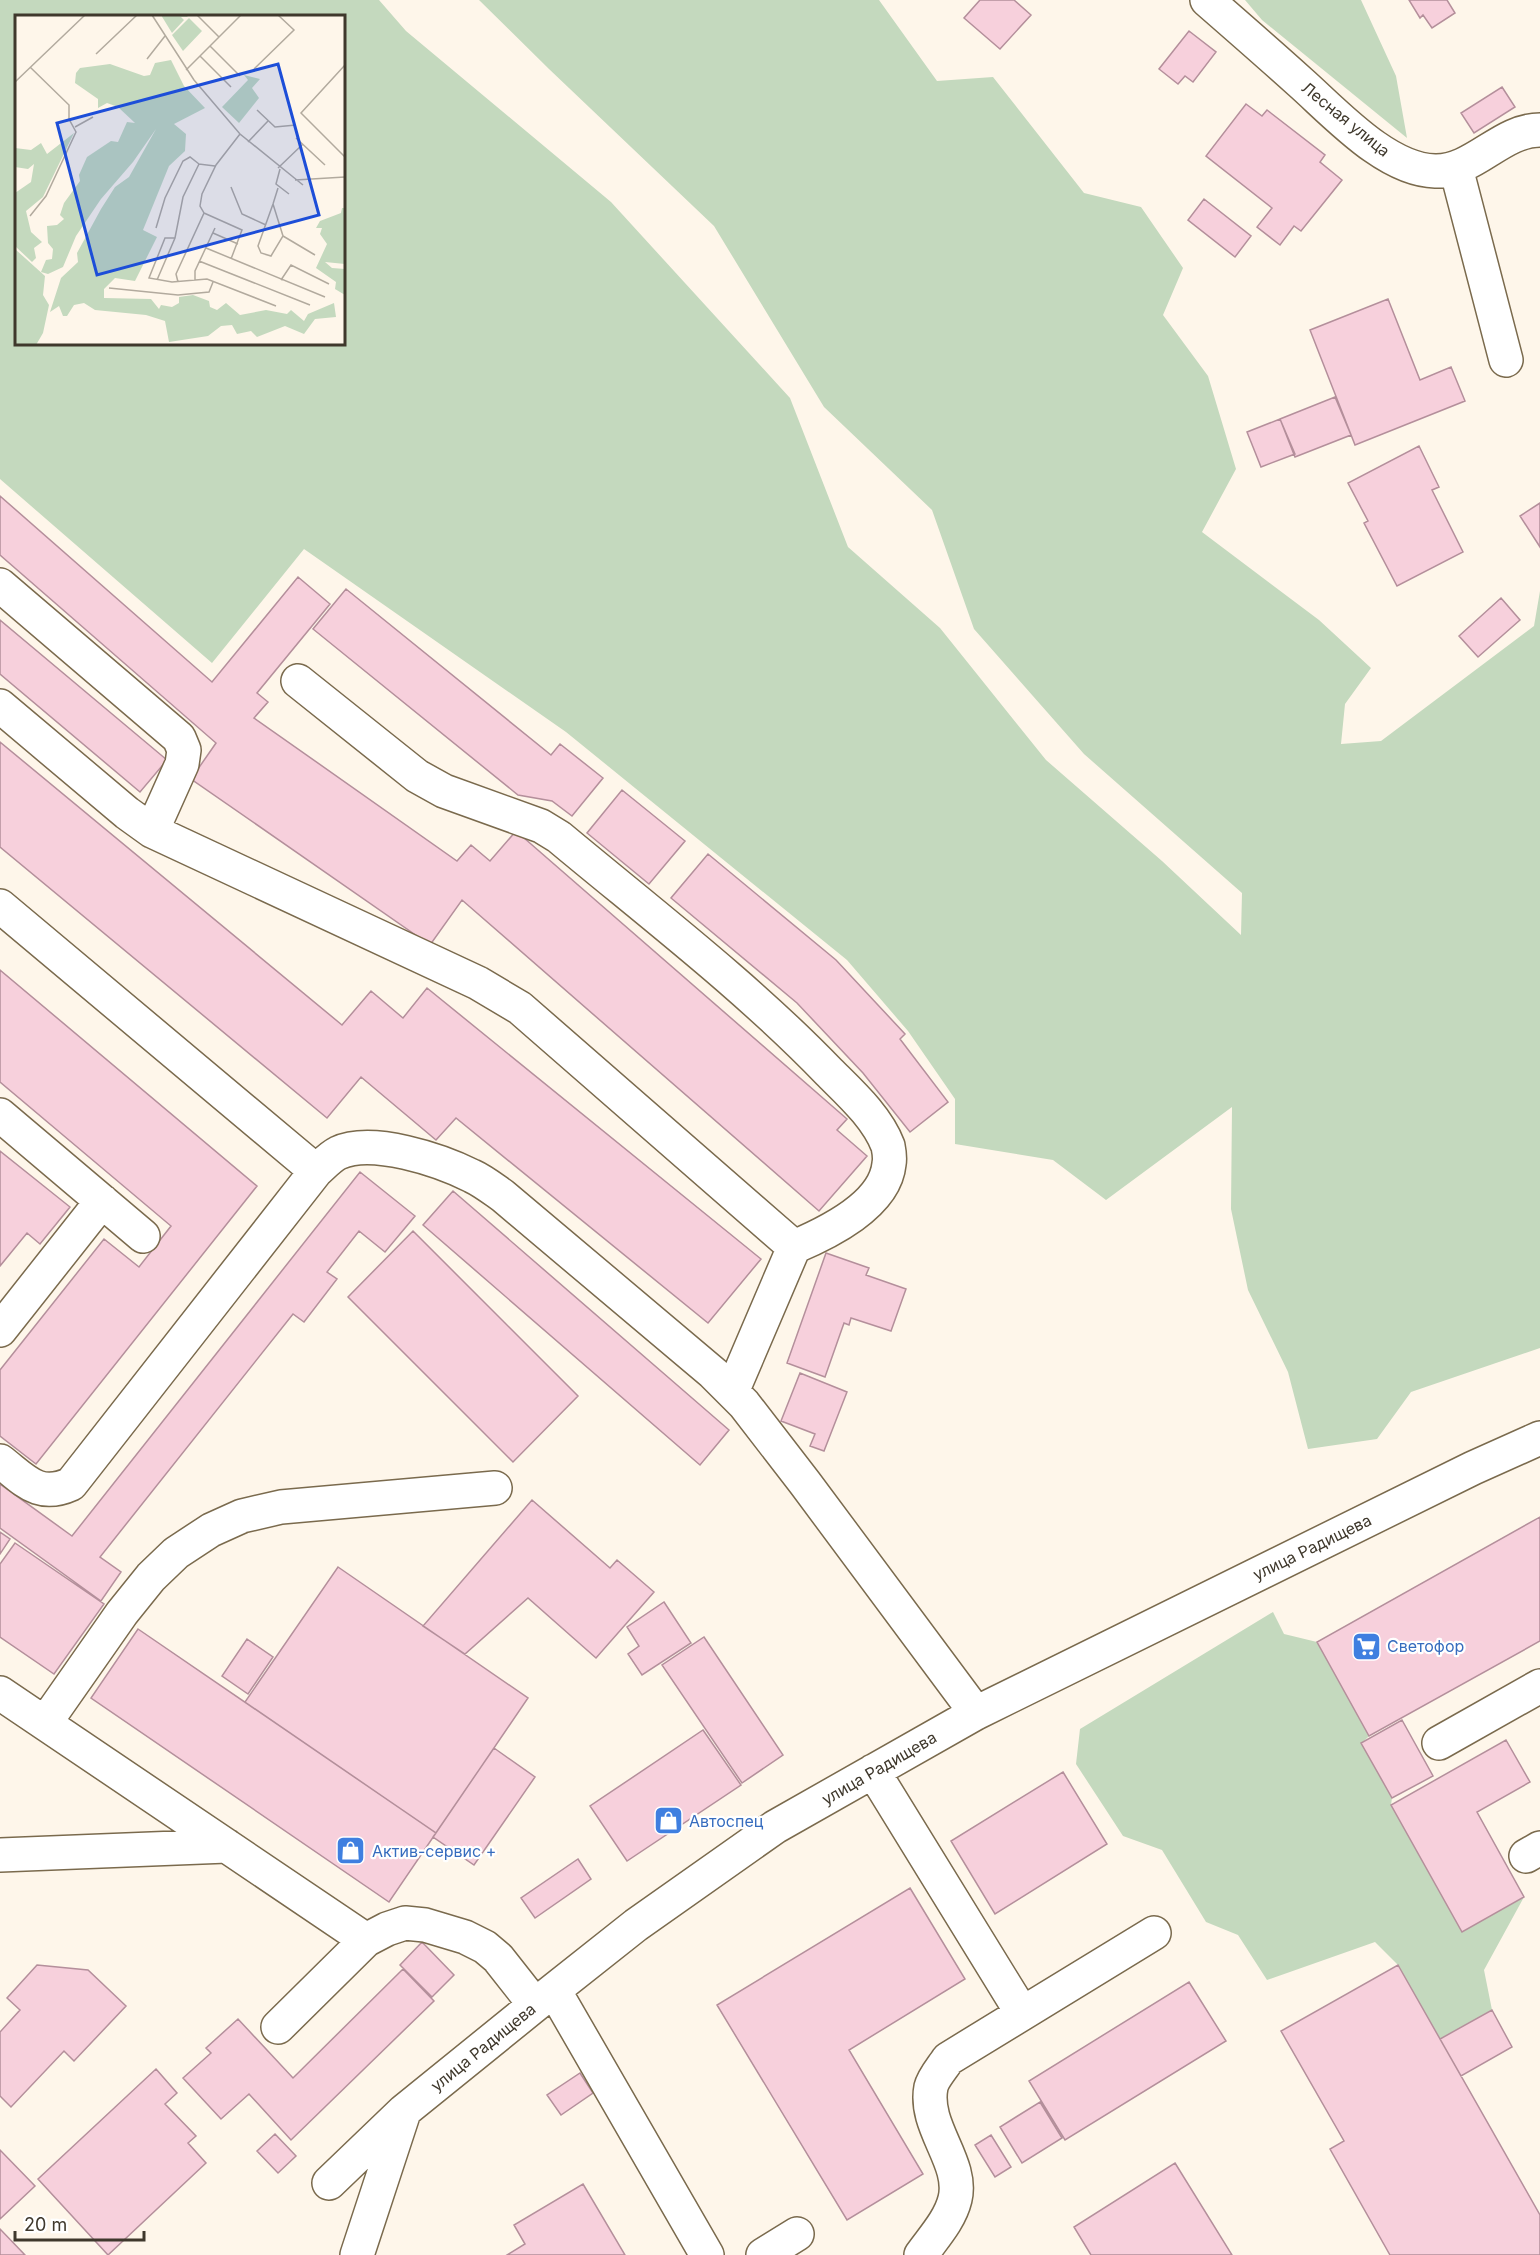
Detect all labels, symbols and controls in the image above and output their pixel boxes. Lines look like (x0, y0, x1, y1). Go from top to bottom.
inset map (15, 15, 345, 345)
street label: Лесная улица (1298, 77, 1394, 161)
street label: улица Радищева (1250, 1510, 1374, 1584)
supermarket icon: Светофор (1350, 1630, 1382, 1662)
place label: Светофор (1387, 1636, 1464, 1656)
street label: улица Радищева (818, 1727, 940, 1809)
shop icon: Автоспец (652, 1805, 684, 1837)
place label: Автоспец (689, 1811, 764, 1831)
shop icon: Актив-сервис + (335, 1835, 367, 1867)
place label: Актив-сервис + (372, 1841, 496, 1861)
street label: улица Радищева (426, 1999, 540, 2095)
scale bar (15, 2204, 144, 2242)
text: 20 m (24, 2214, 67, 2235)

